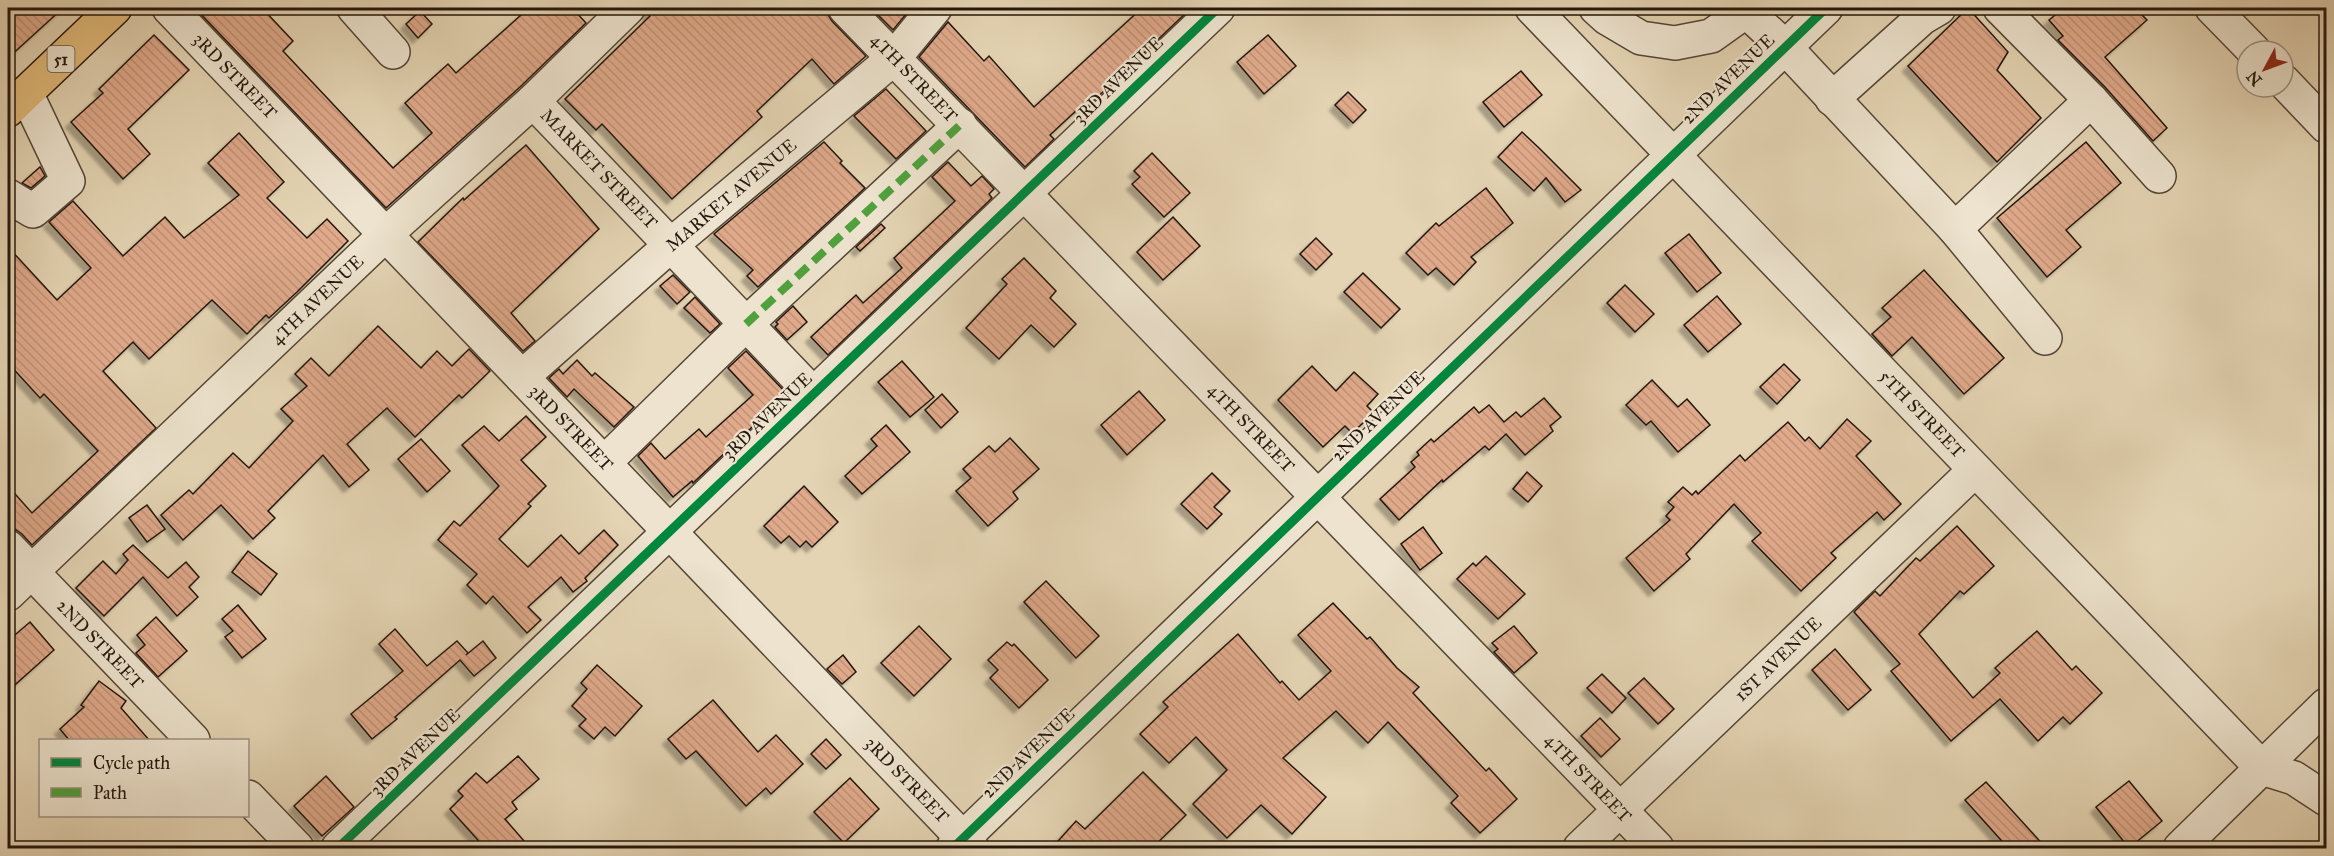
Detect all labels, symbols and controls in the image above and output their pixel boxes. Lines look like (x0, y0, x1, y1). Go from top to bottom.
street label: 3RD STREET (188, 28, 282, 124)
street label: 4TH STREET (866, 29, 962, 127)
street label: 2ND AVENUE (1677, 29, 1779, 129)
street label: 3RD AVENUE (1068, 32, 1168, 128)
north arrow (2235, 39, 2295, 99)
road number: 51 (48, 46, 74, 72)
text: N (2242, 67, 2266, 90)
street label: MARKET STREET (536, 104, 662, 234)
street label: MARKET AVENUE (661, 134, 801, 256)
street label: 4TH AVENUE (266, 250, 368, 350)
street label: 5TH STREET (1875, 365, 1969, 463)
street label: 2ND AVENUE (1327, 366, 1429, 466)
street label: 3RD AVENUE (717, 368, 817, 464)
street label: 4TH STREET (1203, 379, 1299, 477)
street label: 3RD STREET (524, 380, 618, 476)
street label: 2ND STREET (52, 595, 148, 693)
street label: 1ST AVENUE (1730, 612, 1826, 706)
street label: 2ND AVENUE (977, 703, 1079, 803)
street label: 3RD AVENUE (365, 704, 465, 800)
street label: 4TH STREET (1540, 729, 1636, 827)
street label: 3RD STREET (860, 732, 954, 828)
legend (39, 739, 249, 817)
text: Cycle path (93, 752, 170, 774)
text: Path (93, 782, 127, 804)

